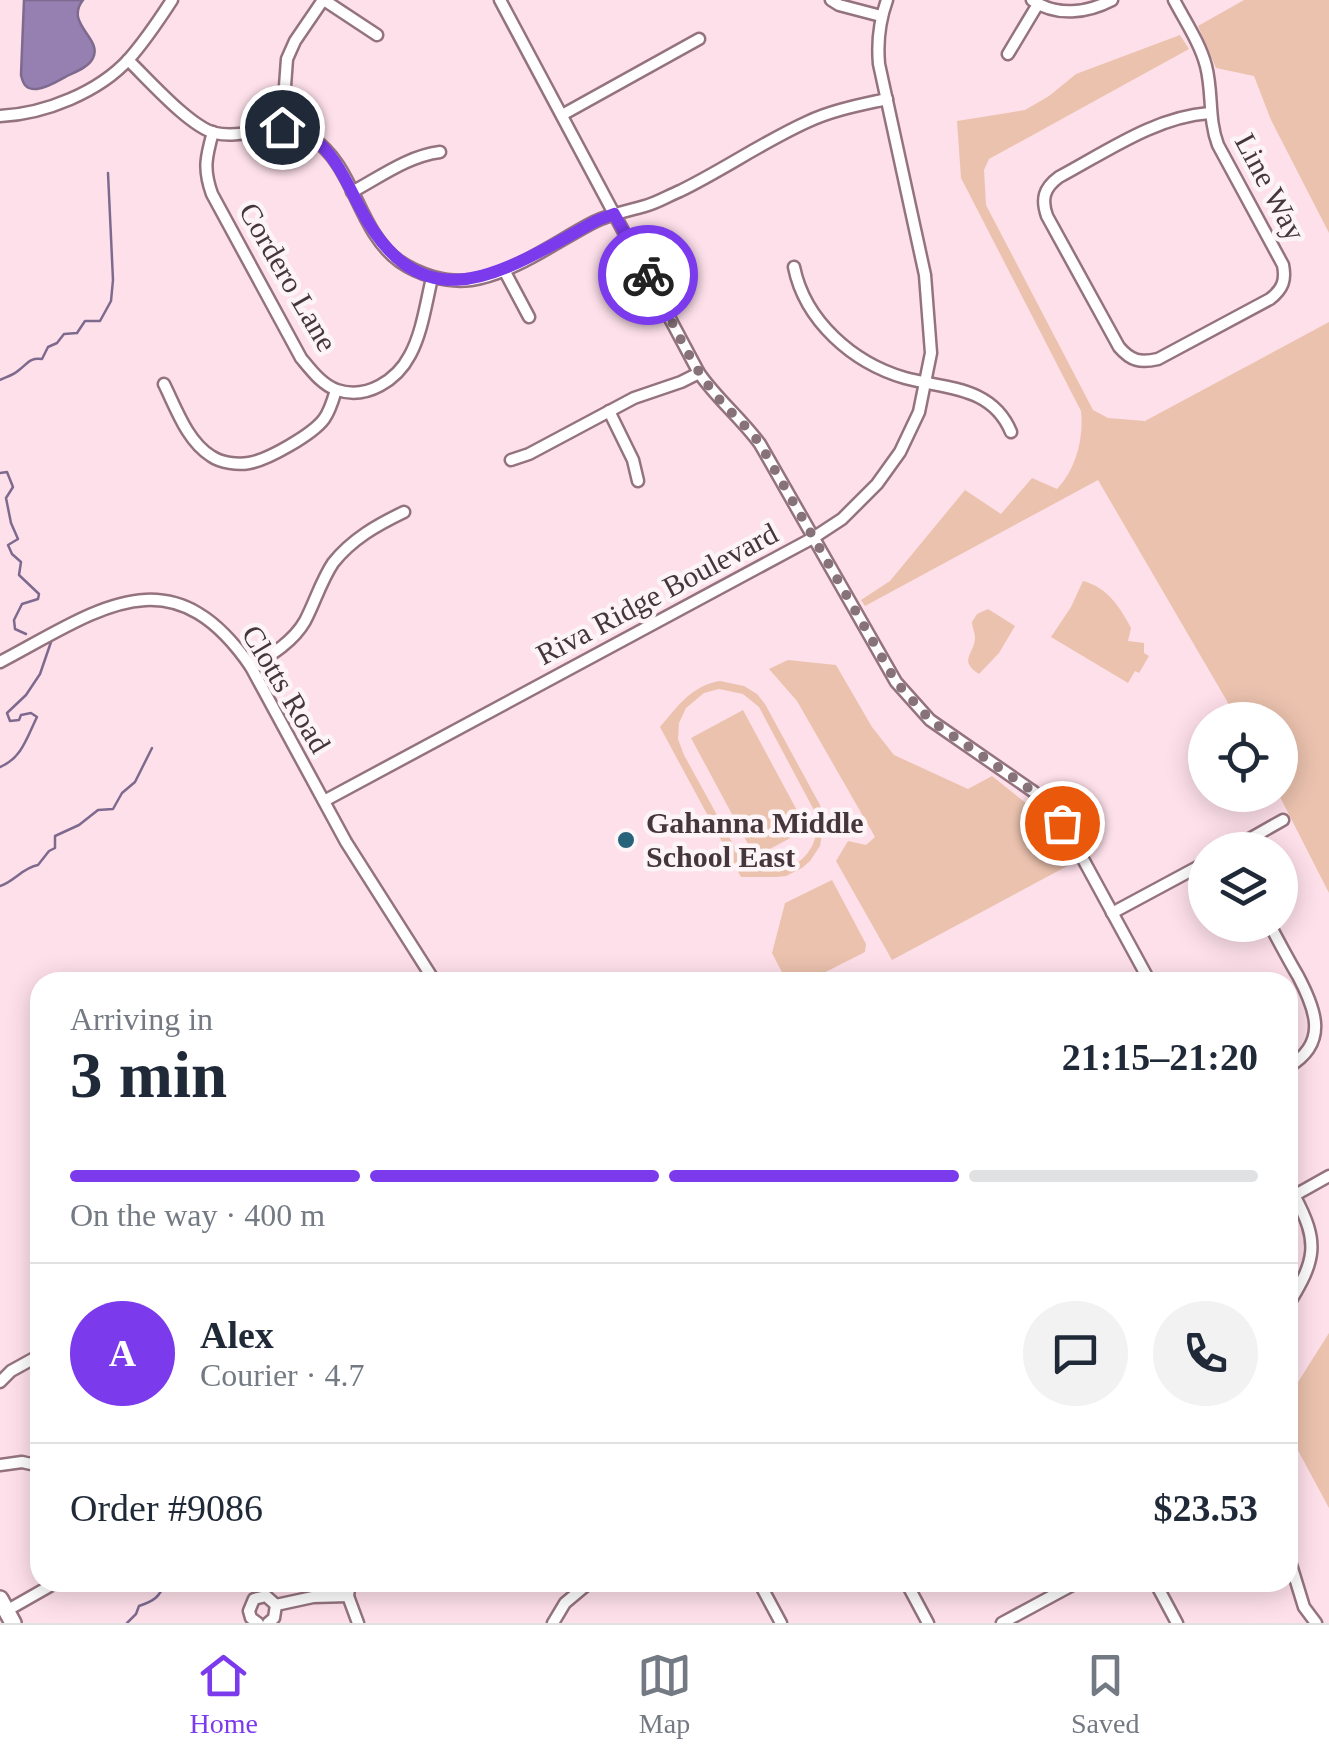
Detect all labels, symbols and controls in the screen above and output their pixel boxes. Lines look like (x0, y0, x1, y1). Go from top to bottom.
pin (240, 85, 325, 170)
icon: home (255, 100, 310, 155)
street label: Line Way (1229, 128, 1312, 246)
street label: Cordero Lane (233, 197, 344, 357)
courier (598, 225, 698, 325)
icon: bike (621, 248, 676, 303)
street label: Riva Ridge Boulevard (531, 516, 783, 671)
street label: Clotts Road (236, 619, 337, 758)
map controls (1188, 702, 1298, 942)
button: locate (1188, 702, 1298, 812)
pin (1020, 781, 1105, 866)
icon: bag (1035, 796, 1090, 851)
place label: Gahanna Middle School East (646, 806, 864, 873)
marker: Gahanna Middle School East (615, 829, 637, 851)
button: layers (1188, 832, 1298, 942)
text: Arriving in (70, 1001, 213, 1037)
text: 21:15–21:20 (1062, 1036, 1258, 1078)
text: 3 min (70, 1039, 227, 1111)
text: On the way · 400 m (70, 1197, 325, 1233)
button: chat (1023, 1301, 1128, 1406)
button: phone (1153, 1301, 1258, 1406)
text: Alex (200, 1314, 274, 1356)
text: A (109, 1332, 136, 1374)
text: Courier · 4.7 (200, 1357, 364, 1393)
text: Order #9086 (70, 1487, 263, 1529)
text: $23.53 (1154, 1487, 1258, 1529)
tab: Home (190, 1648, 258, 1740)
tab: Map (637, 1648, 692, 1740)
tab: Saved (1071, 1648, 1139, 1740)

